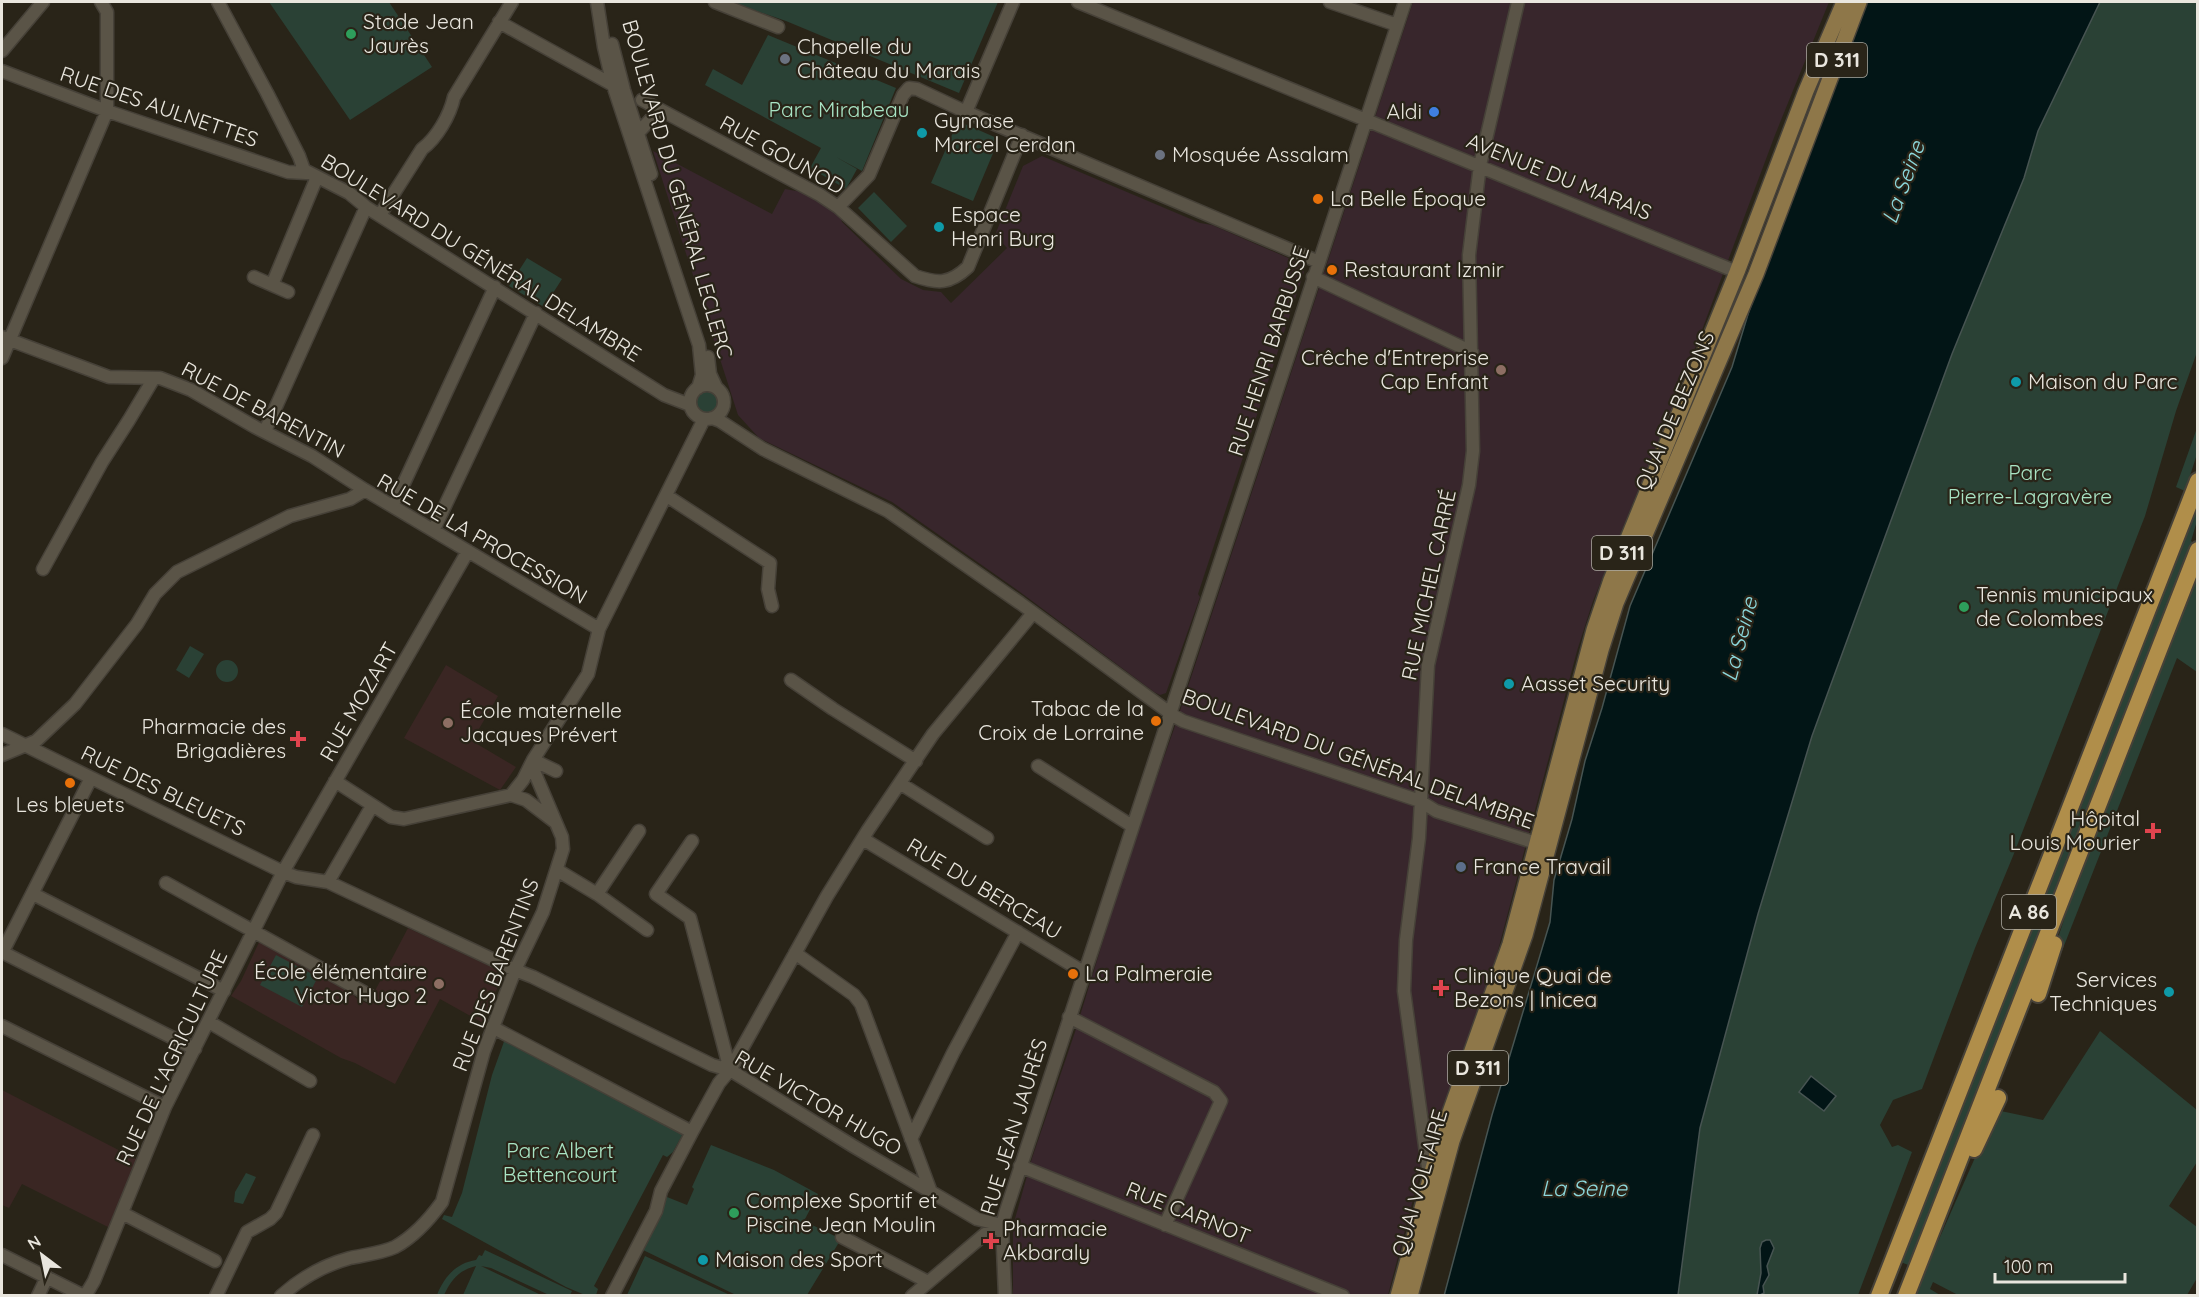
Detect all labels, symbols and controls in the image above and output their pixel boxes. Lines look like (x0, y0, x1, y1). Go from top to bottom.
place label: Stade Jean Jaurès (363, 8, 474, 58)
street label: BOULEVARD DU GÉNÉRAL LECLERC (617, 16, 739, 361)
marker: Stade Jean Jaurès (344, 27, 358, 41)
place label: Chapelle du Château du Marais (797, 33, 980, 83)
road number: D 311 (1807, 43, 1867, 77)
marker: Chapelle du Château du Marais (778, 52, 792, 66)
street label: RUE DES AULNETTES (57, 60, 262, 152)
park label: Parc Mirabeau (769, 96, 909, 122)
place label: Aldi (1387, 98, 1422, 124)
marker: Aldi (1427, 105, 1441, 119)
place label: Gymase Marcel Cerdan (934, 107, 1076, 157)
street label: RUE GOUNOD (716, 109, 849, 199)
marker: Gymase Marcel Cerdan (915, 126, 929, 140)
street label: AVENUE DU MARAIS (1463, 127, 1656, 225)
water label: La Seine (1875, 135, 1931, 227)
place label: Mosquée Assalam (1172, 141, 1349, 167)
street label: BOULEVARD DU GÉNÉRAL DELAMBRE (317, 147, 646, 367)
marker: Mosquée Assalam (1153, 148, 1167, 162)
place label: La Belle Époque (1330, 185, 1486, 211)
marker: La Belle Époque (1311, 192, 1325, 206)
place label: Espace Henri Burg (951, 201, 1055, 251)
marker: Espace Henri Burg (932, 220, 946, 234)
street label: RUE HENRI BARBUSSE (1222, 242, 1314, 459)
place label: Restaurant Izmir (1344, 256, 1504, 282)
marker: Restaurant Izmir (1325, 263, 1339, 277)
street label: QUAI DE BEZONS (1629, 327, 1719, 494)
place label: Crêche d'Entreprise Cap Enfant (1301, 344, 1489, 394)
street label: RUE DE BARENTIN (177, 355, 350, 463)
marker: Crêche d'Entreprise Cap Enfant (1494, 363, 1508, 377)
place label: Maison du Parc (2028, 368, 2177, 394)
marker: Maison du Parc (2009, 375, 2023, 389)
park label: Parc Pierre-Lagravère (1948, 459, 2112, 509)
street label: RUE DE LA PROCESSION (373, 467, 592, 609)
street label: RUE MICHEL CARRÉ (1395, 487, 1461, 682)
road number: D 311 (1592, 536, 1652, 570)
place label: Tennis municipaux de Colombes (1976, 581, 2153, 631)
water label: La Seine (1714, 592, 1764, 684)
marker: Tennis municipaux de Colombes (1957, 600, 1971, 614)
street label: RUE MOZART (314, 637, 403, 766)
place label: Aasset Security (1521, 670, 1670, 696)
marker: Aasset Security (1502, 677, 1516, 691)
street label: BOULEVARD DU GÉNÉRAL DELAMBRE (1179, 682, 1538, 834)
place label: Tabac de la Croix de Lorraine (978, 695, 1144, 745)
place label: École maternelle Jacques Prévert (460, 697, 622, 747)
place label: Pharmacie des Brigadières (141, 713, 286, 763)
marker: Tabac de la Croix de Lorraine (1149, 714, 1163, 728)
marker: École maternelle Jacques Prévert (441, 716, 455, 730)
marker: Pharmacie des Brigadières (291, 732, 305, 746)
street label: RUE DES BLEUETS (77, 739, 250, 841)
marker: Les bleuets (63, 776, 77, 790)
place label: Les bleuets (15, 791, 125, 817)
place label: Hôpital Louis Mourier (2010, 805, 2140, 855)
marker: Hôpital Louis Mourier (2144, 822, 2162, 840)
street label: RUE DU BERCEAU (902, 832, 1067, 945)
place label: France Travail (1473, 853, 1611, 879)
marker: France Travail (1454, 860, 1468, 874)
street label: RUE DES BARENTINS (446, 874, 544, 1075)
road number: A 86 (2002, 895, 2056, 929)
street label: RUE DE L'AGRICULTURE (110, 946, 232, 1169)
place label: École élémentaire Victor Hugo 2 (254, 958, 427, 1008)
place label: La Palmeraie (1085, 960, 1213, 986)
place label: Clinique Quai de Bezons | Inicea (1454, 962, 1612, 1012)
place label: Services Techniques (2049, 966, 2157, 1016)
marker: La Palmeraie (1066, 967, 1080, 981)
marker: École élémentaire Victor Hugo 2 (432, 977, 446, 991)
marker: Clinique Quai de Bezons | Inicea (1432, 979, 1450, 997)
marker: Services Techniques (2162, 985, 2176, 999)
street label: RUE JEAN JAURÈS (974, 1035, 1052, 1218)
street label: RUE VICTOR HUGO (730, 1044, 907, 1161)
road number: D 311 (1448, 1051, 1508, 1085)
street label: QUAI VOLTAIRE (1386, 1106, 1452, 1259)
park label: Parc Albert Bettencourt (503, 1137, 617, 1187)
water label: La Seine (1541, 1174, 1628, 1202)
street label: RUE CARNOT (1122, 1175, 1254, 1249)
place label: Complexe Sportif et Piscine Jean Moulin (746, 1187, 937, 1237)
marker: Complexe Sportif et Piscine Jean Moulin (727, 1206, 741, 1220)
place label: Pharmacie Akbaraly (1003, 1215, 1107, 1265)
north arrow (12, 1225, 72, 1285)
text: N (24, 1231, 44, 1254)
marker: Pharmacie Akbaraly (984, 1234, 998, 1248)
place label: Maison des Sport (715, 1246, 883, 1272)
scale bar (1995, 1246, 2126, 1284)
marker: Maison des Sport (696, 1253, 710, 1267)
text: 100 m (2004, 1255, 2053, 1278)

